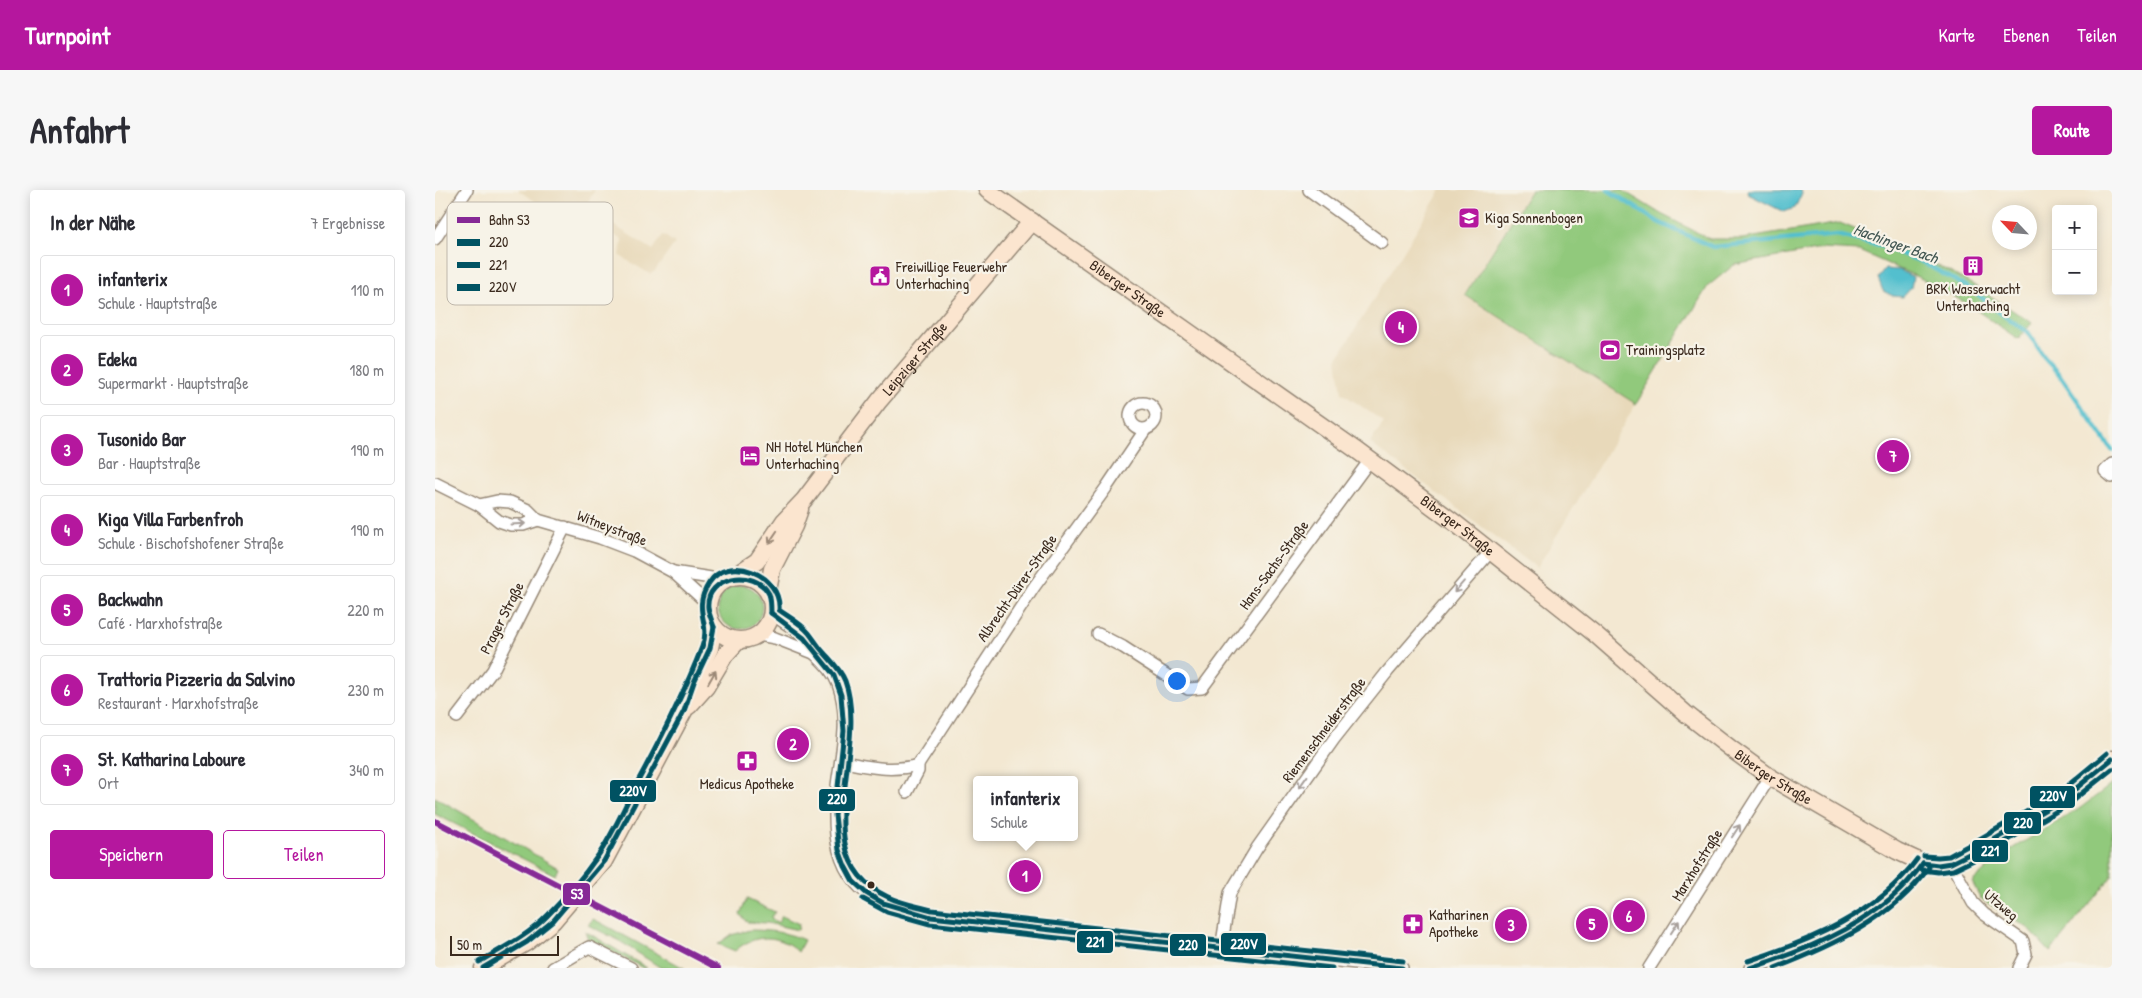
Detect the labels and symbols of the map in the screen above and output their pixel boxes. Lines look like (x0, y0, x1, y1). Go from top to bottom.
legend (447, 202, 613, 305)
north arrow (1992, 205, 2037, 250)
school or university icon: Kiga Sonnenbogen (1457, 206, 1481, 230)
place label: Kiga Sonnenbogen (1485, 207, 1583, 228)
text: Bahn S3 (489, 210, 530, 229)
water label: Hachinger Bach (1851, 218, 1942, 269)
text: 220 (489, 232, 508, 251)
building icon: BRK Wasserwacht Unterhaching (1961, 254, 1985, 278)
text: 221 (489, 255, 507, 274)
street label: Biberger Straße (1086, 255, 1170, 323)
place label: Freiwillige Feuerwehr Unterhaching (895, 256, 1008, 294)
public building icon: Freiwillige Feuerwehr Unterhaching (868, 264, 892, 288)
text: 220V (489, 277, 516, 296)
place label: BRK Wasserwacht Unterhaching (1926, 278, 2021, 316)
pin: 4 (1385, 308, 1417, 346)
street label: Leipziger Straße (877, 317, 952, 400)
sports icon: Trainingsplatz (1598, 338, 1622, 362)
place label: Trainingsplatz (1626, 339, 1706, 360)
place label: NH Hotel München Unterhaching (766, 436, 863, 474)
pin: 7 (1877, 437, 1909, 475)
hotel icon: NH Hotel München Unterhaching (738, 444, 762, 468)
street label: Biberger Straße (1416, 490, 1499, 561)
street label: Witneystraße (574, 505, 650, 550)
street label: Hans-Sachs-Straße (1234, 516, 1313, 614)
one-way arrow (510, 520, 526, 529)
one-way arrow (768, 530, 778, 544)
street label: Albrecht-Dürer-Straße (972, 530, 1062, 646)
street label: Prager Straße (474, 578, 529, 657)
one-way arrow (1453, 581, 1465, 594)
your location (1164, 668, 1190, 694)
one-way arrow (708, 670, 718, 684)
street label: Riemenschneiderstraße (1277, 673, 1370, 787)
pin: 2 (777, 725, 809, 763)
street label: Biberger Straße (1731, 744, 1816, 809)
pharmacy icon: Medicus Apotheke (735, 749, 759, 773)
place label: Medicus Apotheke (700, 773, 794, 794)
one-way arrow (1298, 775, 1308, 789)
line badge: 220V (609, 779, 657, 803)
text: 220V (619, 781, 648, 800)
line badge: 220V (2029, 785, 2076, 809)
text: 220V (2039, 786, 2068, 805)
line badge: 220 (818, 788, 856, 812)
text: 220 (827, 789, 847, 808)
line badge: 220 (2003, 811, 2042, 835)
text: 220 (2013, 813, 2033, 832)
one-way arrow (1730, 824, 1741, 838)
street label: Marxhofstraße (1666, 825, 1727, 905)
line badge: 221 (1971, 839, 2009, 863)
text: 221 (1981, 841, 1999, 860)
pin: 1 (1009, 857, 1041, 895)
unlabelled marker (866, 880, 876, 890)
line badge: S3 (562, 882, 591, 906)
text: S3 (571, 884, 584, 903)
street label: Utzweg (1979, 884, 2023, 926)
pin: 6 (1613, 897, 1645, 935)
place label: Katharinen Apotheke (1429, 904, 1489, 942)
pin: 5 (1576, 905, 1608, 943)
pin: 3 (1495, 906, 1527, 944)
pharmacy icon: Katharinen Apotheke (1401, 912, 1425, 936)
one-way arrow (1670, 920, 1680, 934)
line badge: 221 (1076, 930, 1114, 954)
text: 221 (1086, 932, 1104, 951)
line badge: 220V (1220, 932, 1267, 956)
scale bar (450, 933, 559, 956)
line badge: 220 (1169, 933, 1207, 957)
text: 220V (1230, 934, 1259, 953)
text: 220 (1178, 935, 1198, 954)

